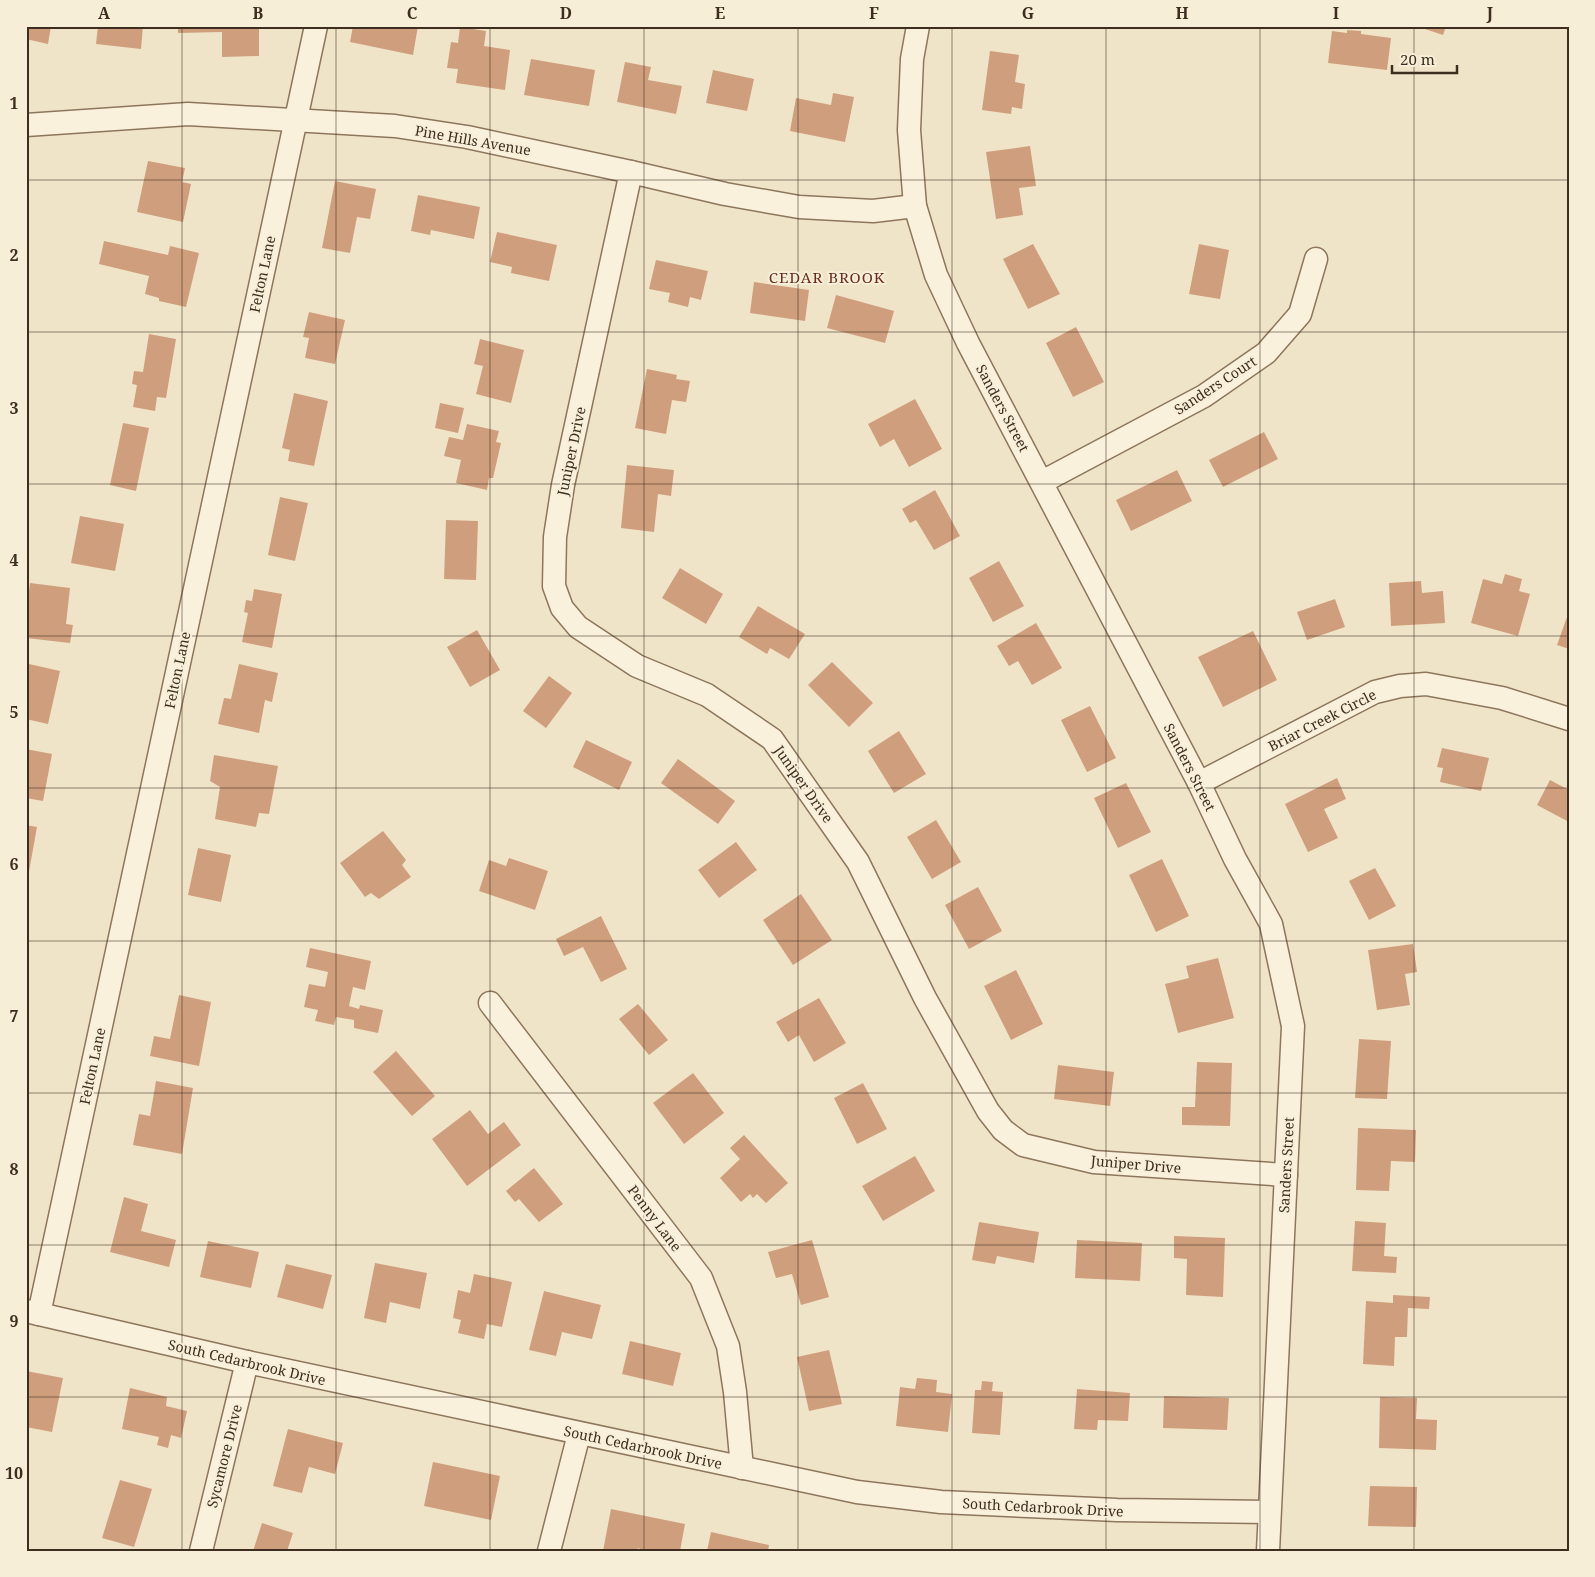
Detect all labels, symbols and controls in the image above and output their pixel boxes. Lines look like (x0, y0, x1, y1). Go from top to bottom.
text: A (98, 2, 111, 24)
text: B (253, 2, 264, 24)
text: C (407, 2, 418, 24)
text: D (560, 2, 572, 24)
text: E (715, 2, 725, 24)
text: F (869, 2, 879, 24)
text: G (1022, 2, 1034, 24)
text: H (1175, 2, 1189, 24)
text: I (1333, 2, 1339, 24)
text: J (1486, 2, 1494, 24)
scale bar (1392, 42, 1458, 74)
text: 20 m (1400, 49, 1435, 69)
text: 1 (9, 92, 19, 114)
street label: Pine Hills Avenue (414, 120, 532, 160)
street label: Felton Lane (245, 234, 279, 314)
text: 2 (9, 244, 19, 266)
district label: CEDAR BROOK (769, 267, 885, 287)
street label: Sanders Court (1170, 351, 1260, 419)
street label: Sanders Street (972, 361, 1034, 455)
text: 3 (9, 397, 19, 419)
street label: Juniper Drive (552, 405, 590, 498)
text: 4 (9, 549, 19, 571)
street label: Felton Lane (160, 630, 194, 710)
street label: Briar Creek Circle (1265, 685, 1379, 755)
text: 5 (9, 701, 19, 723)
street label: Sanders Street (1160, 720, 1220, 814)
street label: Juniper Drive (770, 741, 838, 827)
text: 6 (9, 853, 19, 875)
text: 7 (9, 1005, 19, 1027)
street label: Felton Lane (75, 1026, 109, 1106)
street label: Sanders Street (1274, 1116, 1298, 1214)
street label: Juniper Drive (1089, 1151, 1182, 1177)
text: 8 (9, 1158, 19, 1180)
street label: Penny Lane (624, 1181, 686, 1255)
text: 9 (9, 1310, 19, 1332)
street label: South Cedarbrook Drive (166, 1335, 328, 1389)
street label: Sycamore Drive (202, 1402, 246, 1510)
street label: South Cedarbrook Drive (562, 1421, 724, 1473)
text: 10 (5, 1462, 23, 1484)
street label: South Cedarbrook Drive (962, 1493, 1124, 1521)

